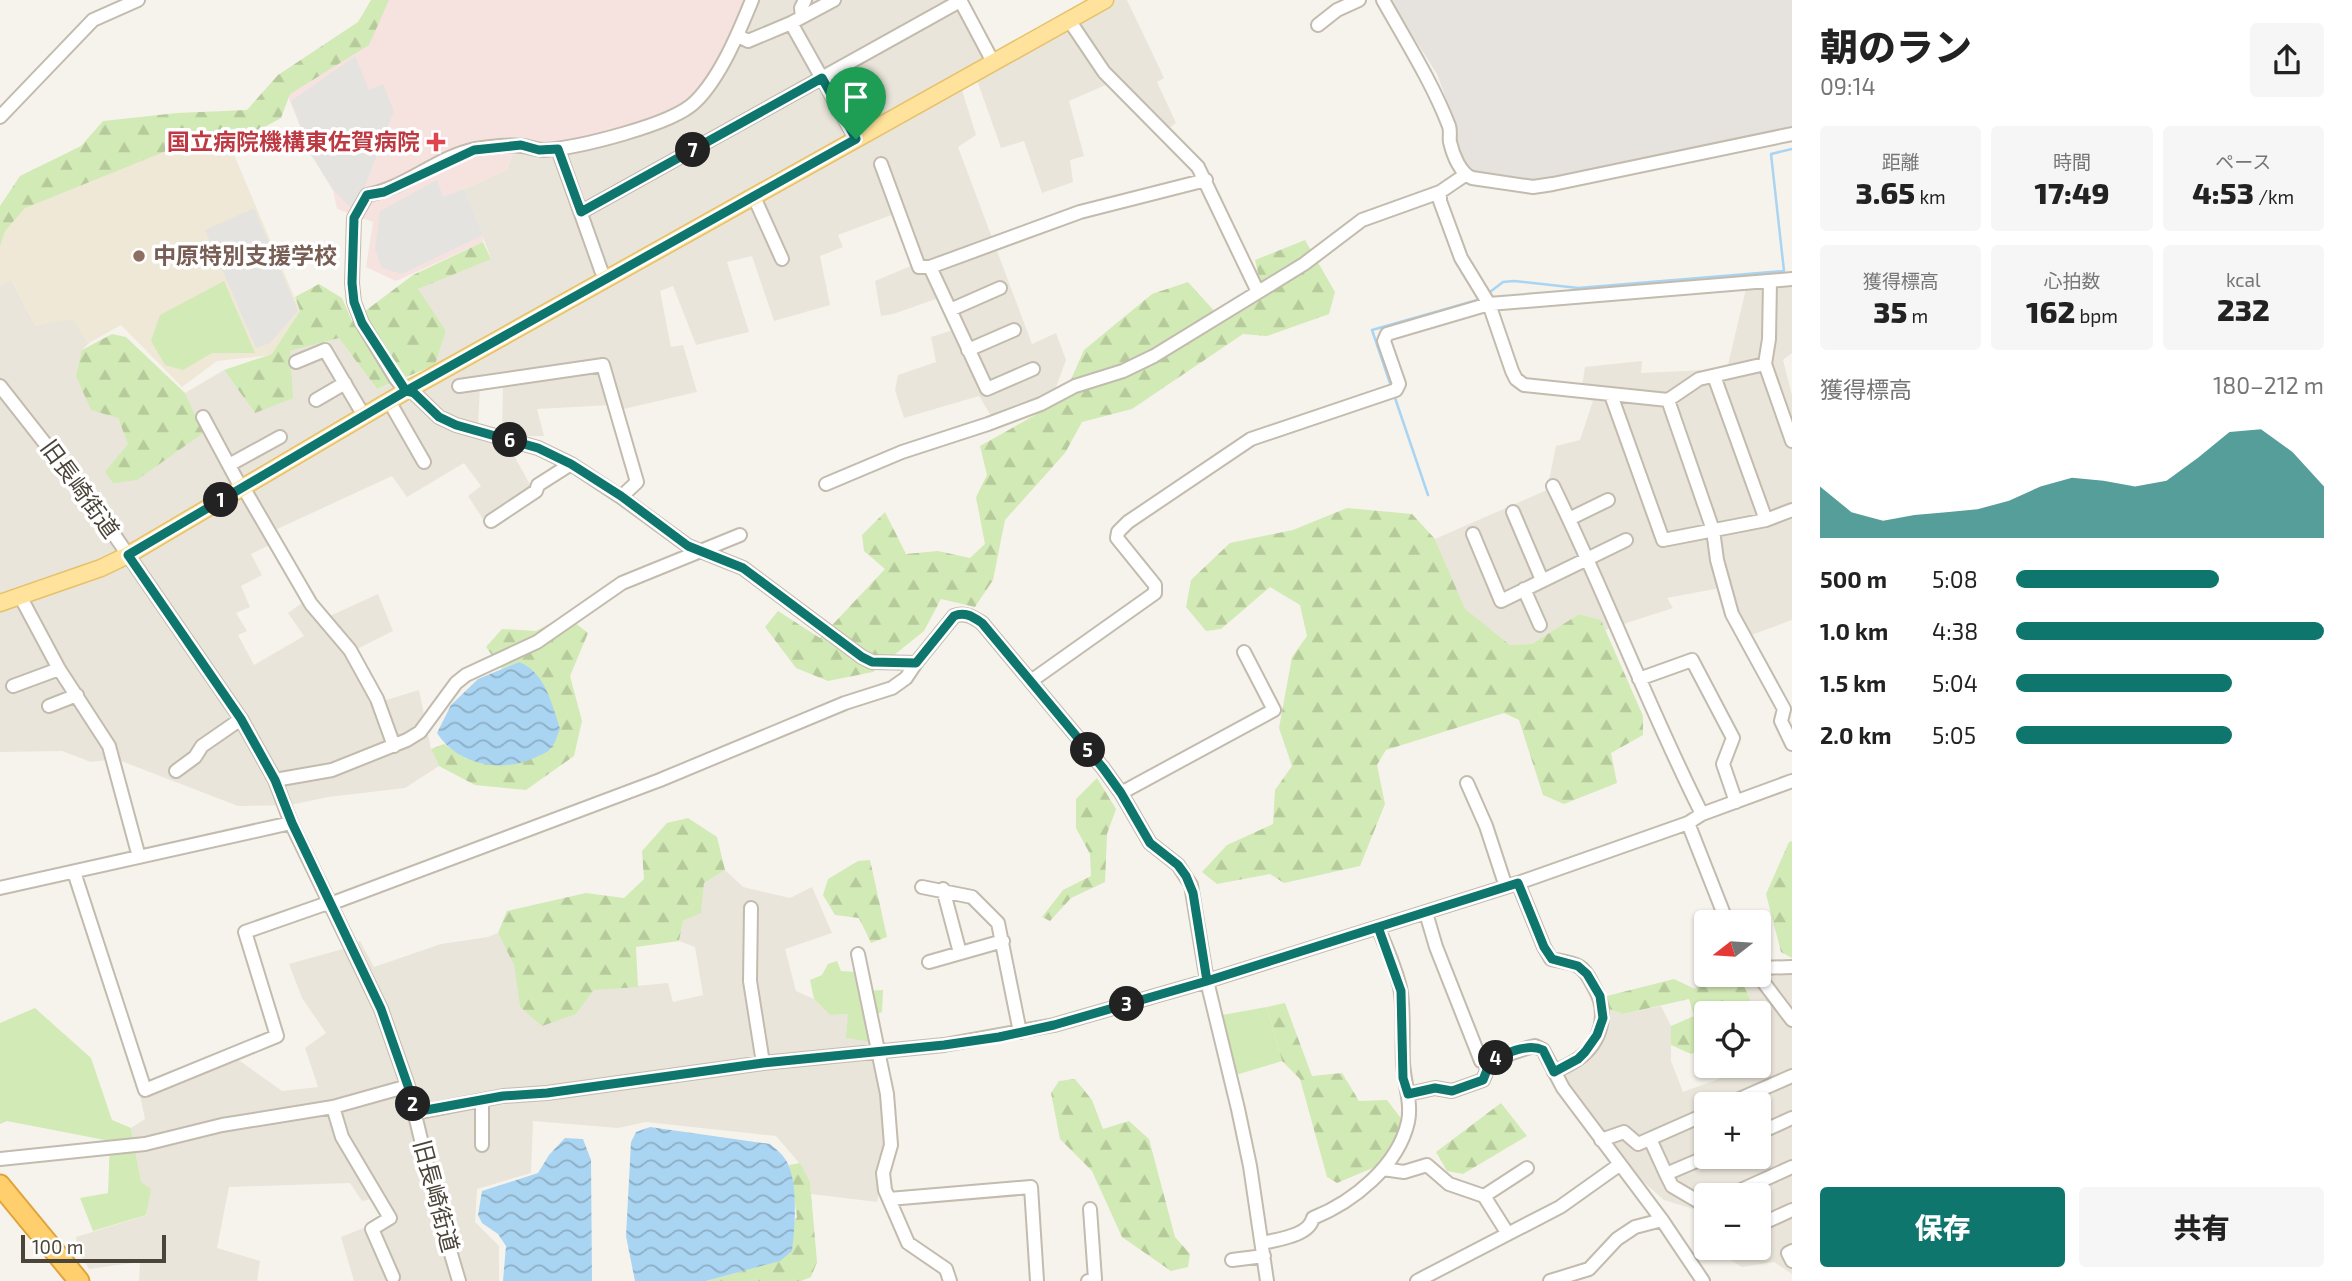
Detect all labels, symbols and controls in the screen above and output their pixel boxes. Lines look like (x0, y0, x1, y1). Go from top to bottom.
text: 朝のラン (1820, 23, 1972, 69)
button: share (2250, 23, 2324, 97)
pin (826, 67, 886, 139)
text: 09:14 (1820, 72, 1876, 100)
icon: arrive (837, 78, 875, 116)
place label: 国立病院機構東佐賀病院 (167, 127, 420, 155)
marker: 国立病院機構東佐賀病院 (426, 132, 446, 152)
pin: 7 (676, 132, 710, 168)
text: 7 (687, 138, 698, 161)
text: 距離 (1882, 150, 1920, 173)
text: 時間 (2053, 150, 2091, 173)
text: ペース (2215, 150, 2271, 173)
text: 3.65 (1856, 174, 1915, 210)
text: 17:49 (2034, 174, 2110, 210)
text: 4:53 (2192, 174, 2254, 210)
text: km (1915, 185, 1946, 208)
text: /km (2254, 185, 2294, 208)
place label: 中原特別支援学校 (153, 241, 337, 269)
marker: 中原特別支援学校 (131, 248, 147, 264)
text: kcal (2226, 268, 2261, 291)
text: 獲得標高 (1863, 269, 1939, 292)
text: 心拍数 (2043, 269, 2101, 292)
text: 232 (2217, 291, 2270, 327)
text: 35 (1873, 293, 1907, 329)
text: 162 (2026, 293, 2075, 329)
text: m (1907, 304, 1928, 327)
text: bpm (2075, 304, 2118, 327)
text: 180–212 m (2213, 371, 2324, 399)
text: 獲得標高 (1820, 375, 1912, 403)
pin: 6 (492, 422, 528, 458)
text: 6 (504, 428, 515, 451)
street label: 旧長崎街道 (36, 434, 126, 543)
pin: 1 (204, 482, 238, 518)
text: 1 (216, 488, 225, 511)
text: 500 m (1820, 565, 1887, 593)
text: 5:08 (1932, 565, 1978, 593)
text: 1.0 km (1820, 617, 1888, 645)
text: 4:38 (1932, 617, 1978, 645)
text: 1.5 km (1820, 669, 1886, 697)
text: 5:04 (1932, 669, 1978, 697)
text: 2.0 km (1820, 721, 1892, 749)
text: 5:05 (1932, 721, 1976, 749)
pin: 5 (1070, 732, 1106, 768)
text: 5 (1082, 738, 1093, 761)
north arrow (1694, 910, 1771, 987)
map controls (1694, 910, 1771, 1260)
pin: 3 (1110, 986, 1144, 1021)
text: 3 (1121, 992, 1132, 1015)
button: locate (1694, 1001, 1771, 1078)
pin: 4 (1478, 1040, 1514, 1076)
text: 4 (1489, 1046, 1502, 1069)
pin: 2 (396, 1086, 430, 1122)
text: 2 (407, 1092, 418, 1115)
button: + (1694, 1092, 1771, 1169)
street label: 旧長崎街道 (409, 1137, 465, 1255)
button: − (1694, 1183, 1771, 1260)
button: 保存 (1820, 1187, 2065, 1267)
button: 共有 (2079, 1187, 2324, 1267)
scale bar (21, 1232, 166, 1264)
text: 100 m (32, 1235, 83, 1258)

